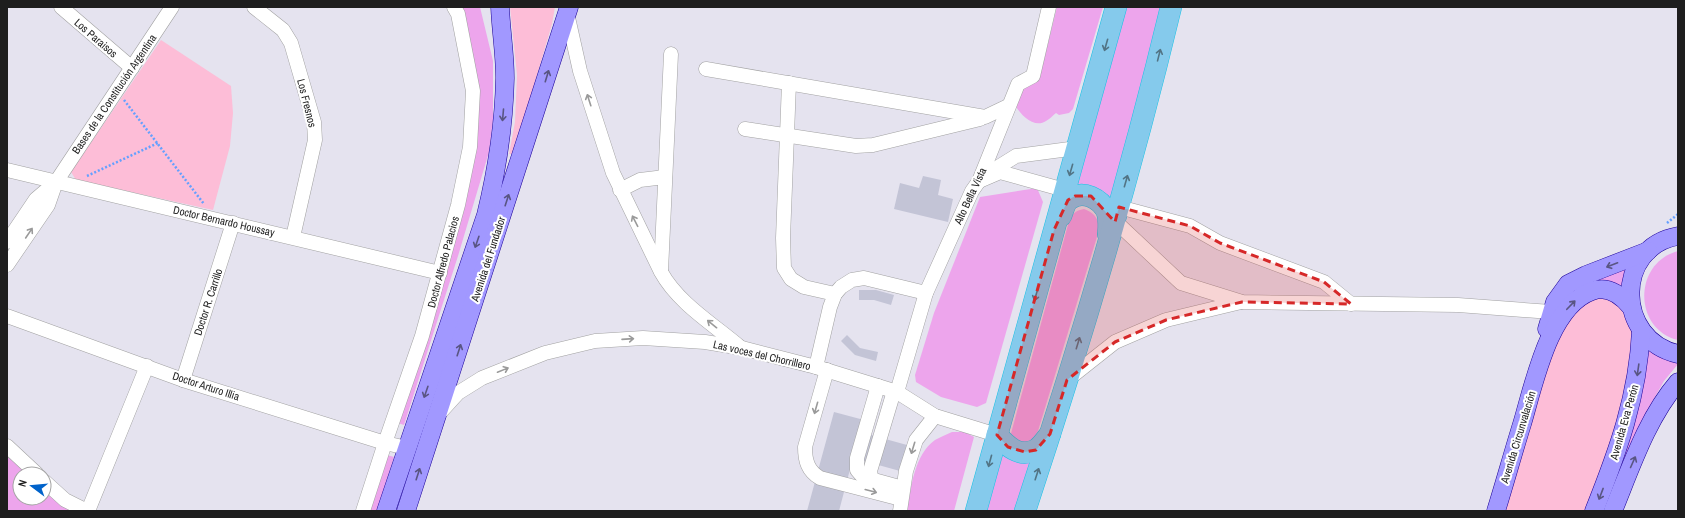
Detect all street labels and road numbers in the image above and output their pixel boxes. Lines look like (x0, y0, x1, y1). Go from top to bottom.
street label: Los Paraisos (72, 15, 121, 61)
street label: Bases de la Constitución Argentina (69, 31, 159, 157)
street label: Los Fresnos (294, 77, 320, 129)
street label: Alto Bella Vista (950, 165, 989, 228)
street label: Doctor Bernardo Houssay (172, 203, 277, 240)
street label: Doctor Alfredo Palacios (424, 214, 462, 309)
street label: Avenida del Fundador (467, 215, 508, 304)
street label: Doctor R. Carrillo (191, 267, 225, 337)
street label: Las voces del Chorrillero (712, 337, 812, 373)
street label: Doctor Arturo Illia (171, 369, 241, 403)
street label: Avenida Eva Perón (1606, 383, 1641, 462)
street label: Avenida Circunvalación (1497, 389, 1539, 486)

